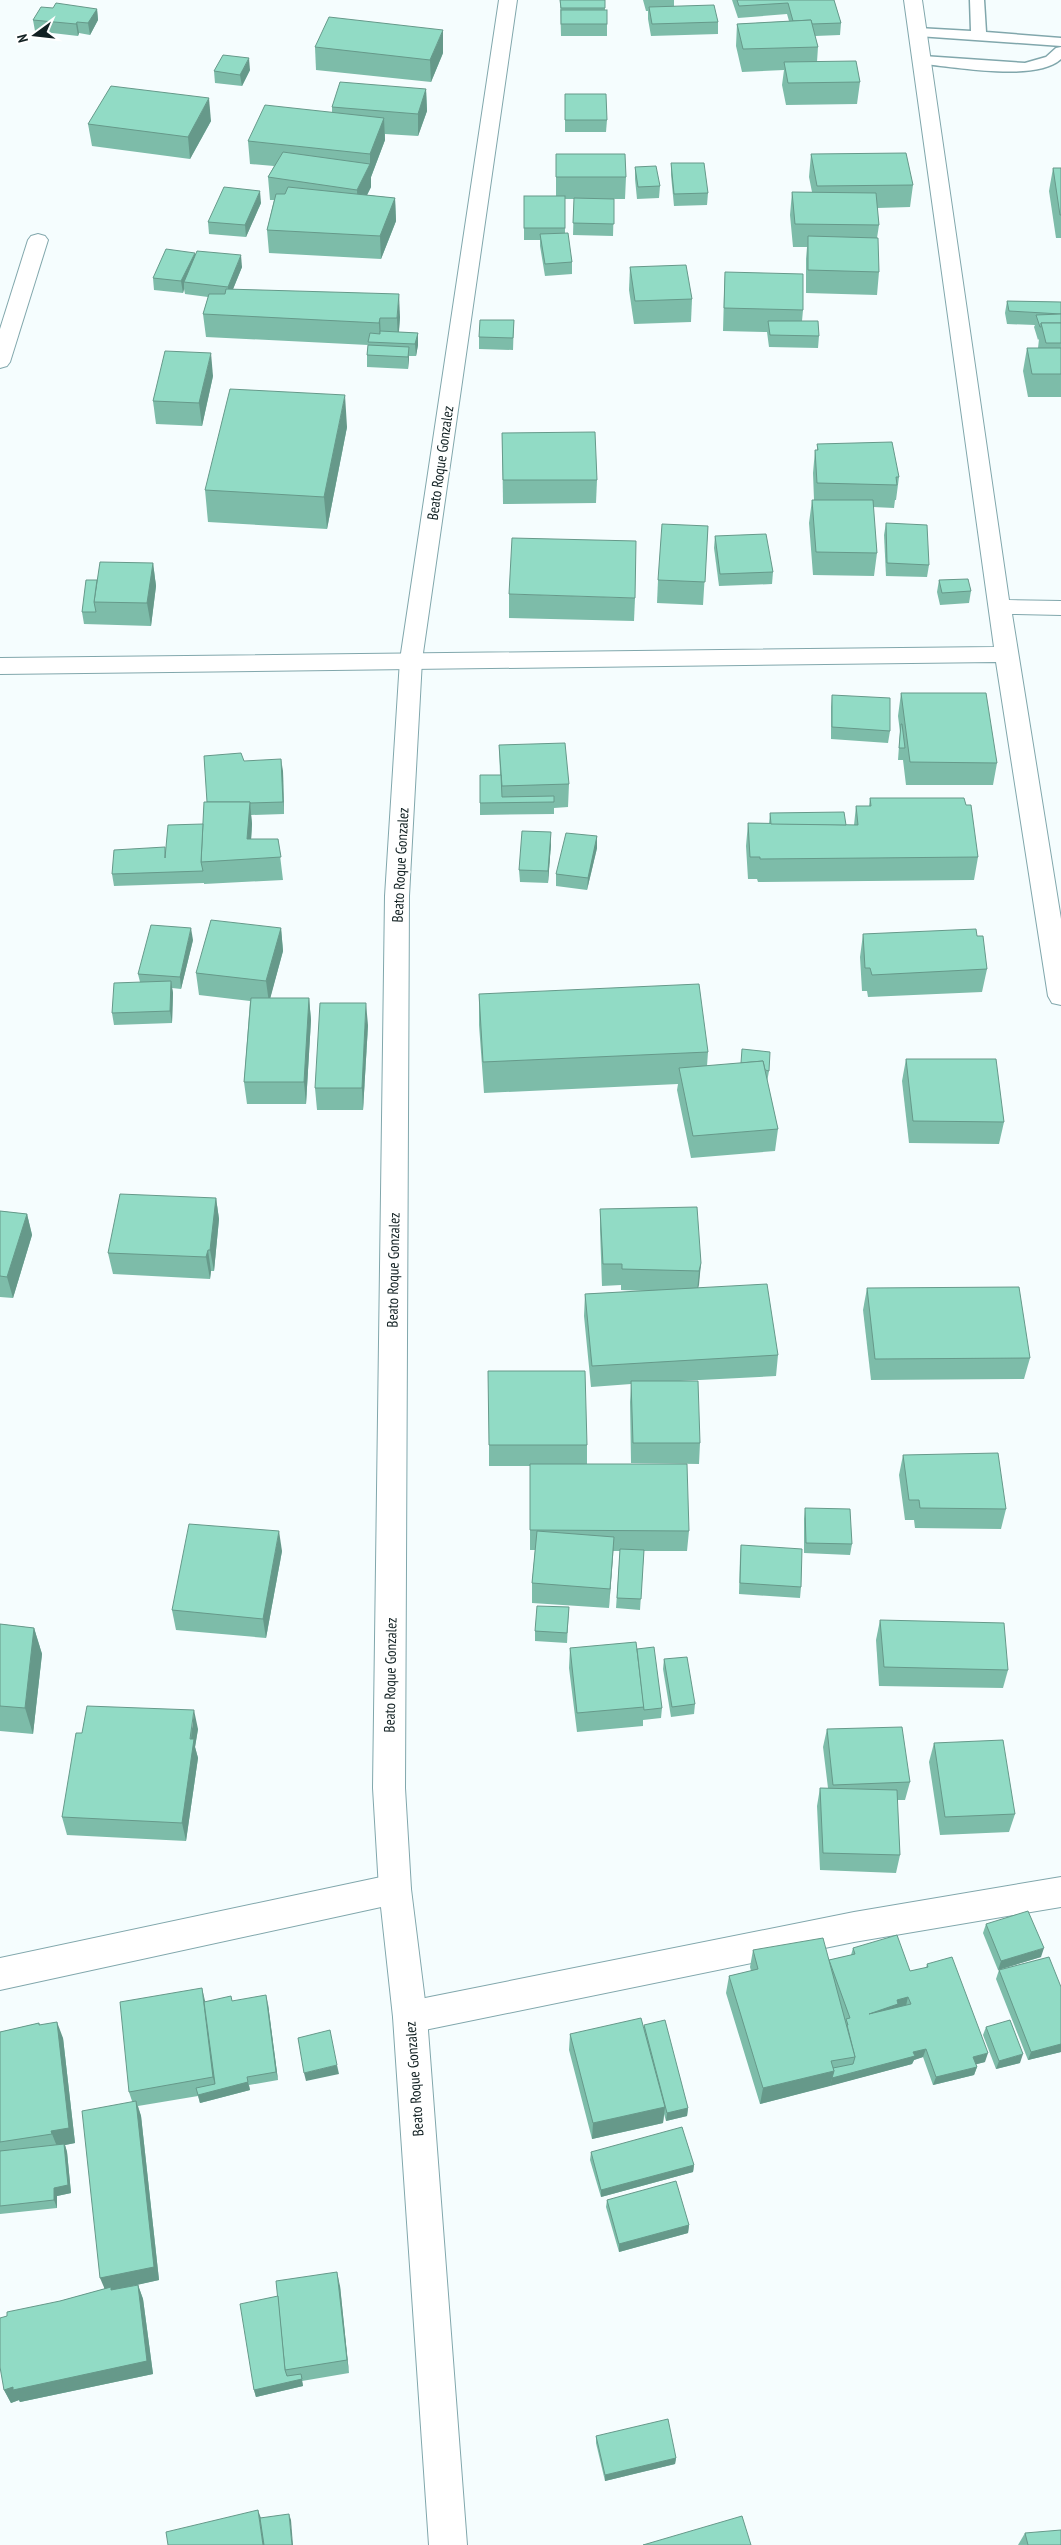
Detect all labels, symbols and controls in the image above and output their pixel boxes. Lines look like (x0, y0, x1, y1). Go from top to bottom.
north arrow (10, 10, 60, 60)
text: N (13, 32, 32, 44)
street label: Beato Roque Gonzalez (423, 405, 457, 521)
street label: Beato Roque Gonzalez (387, 807, 413, 923)
street label: Beato Roque Gonzalez (382, 1212, 404, 1328)
street label: Beato Roque Gonzalez (379, 1617, 401, 1733)
street label: Beato Roque Gonzalez (401, 2021, 427, 2137)

